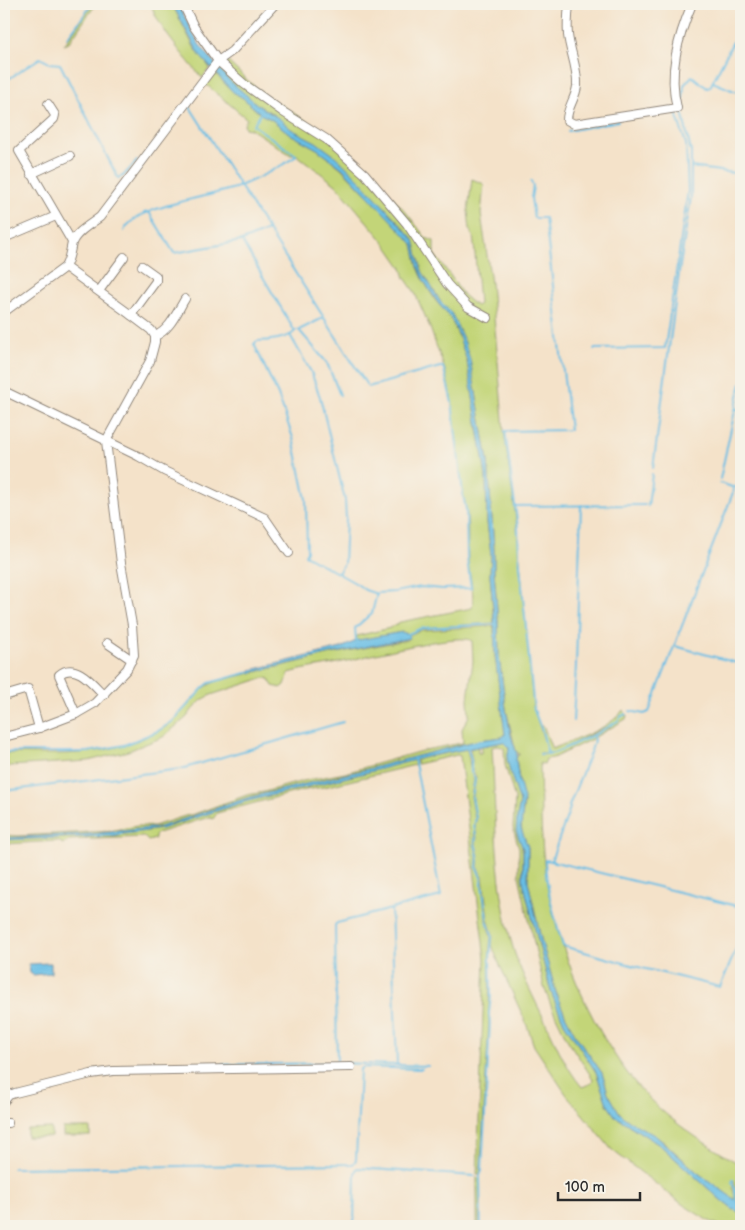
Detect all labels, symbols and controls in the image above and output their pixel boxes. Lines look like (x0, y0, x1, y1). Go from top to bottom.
scale bar (558, 1170, 640, 1202)
text: 100 m (565, 1178, 605, 1197)

